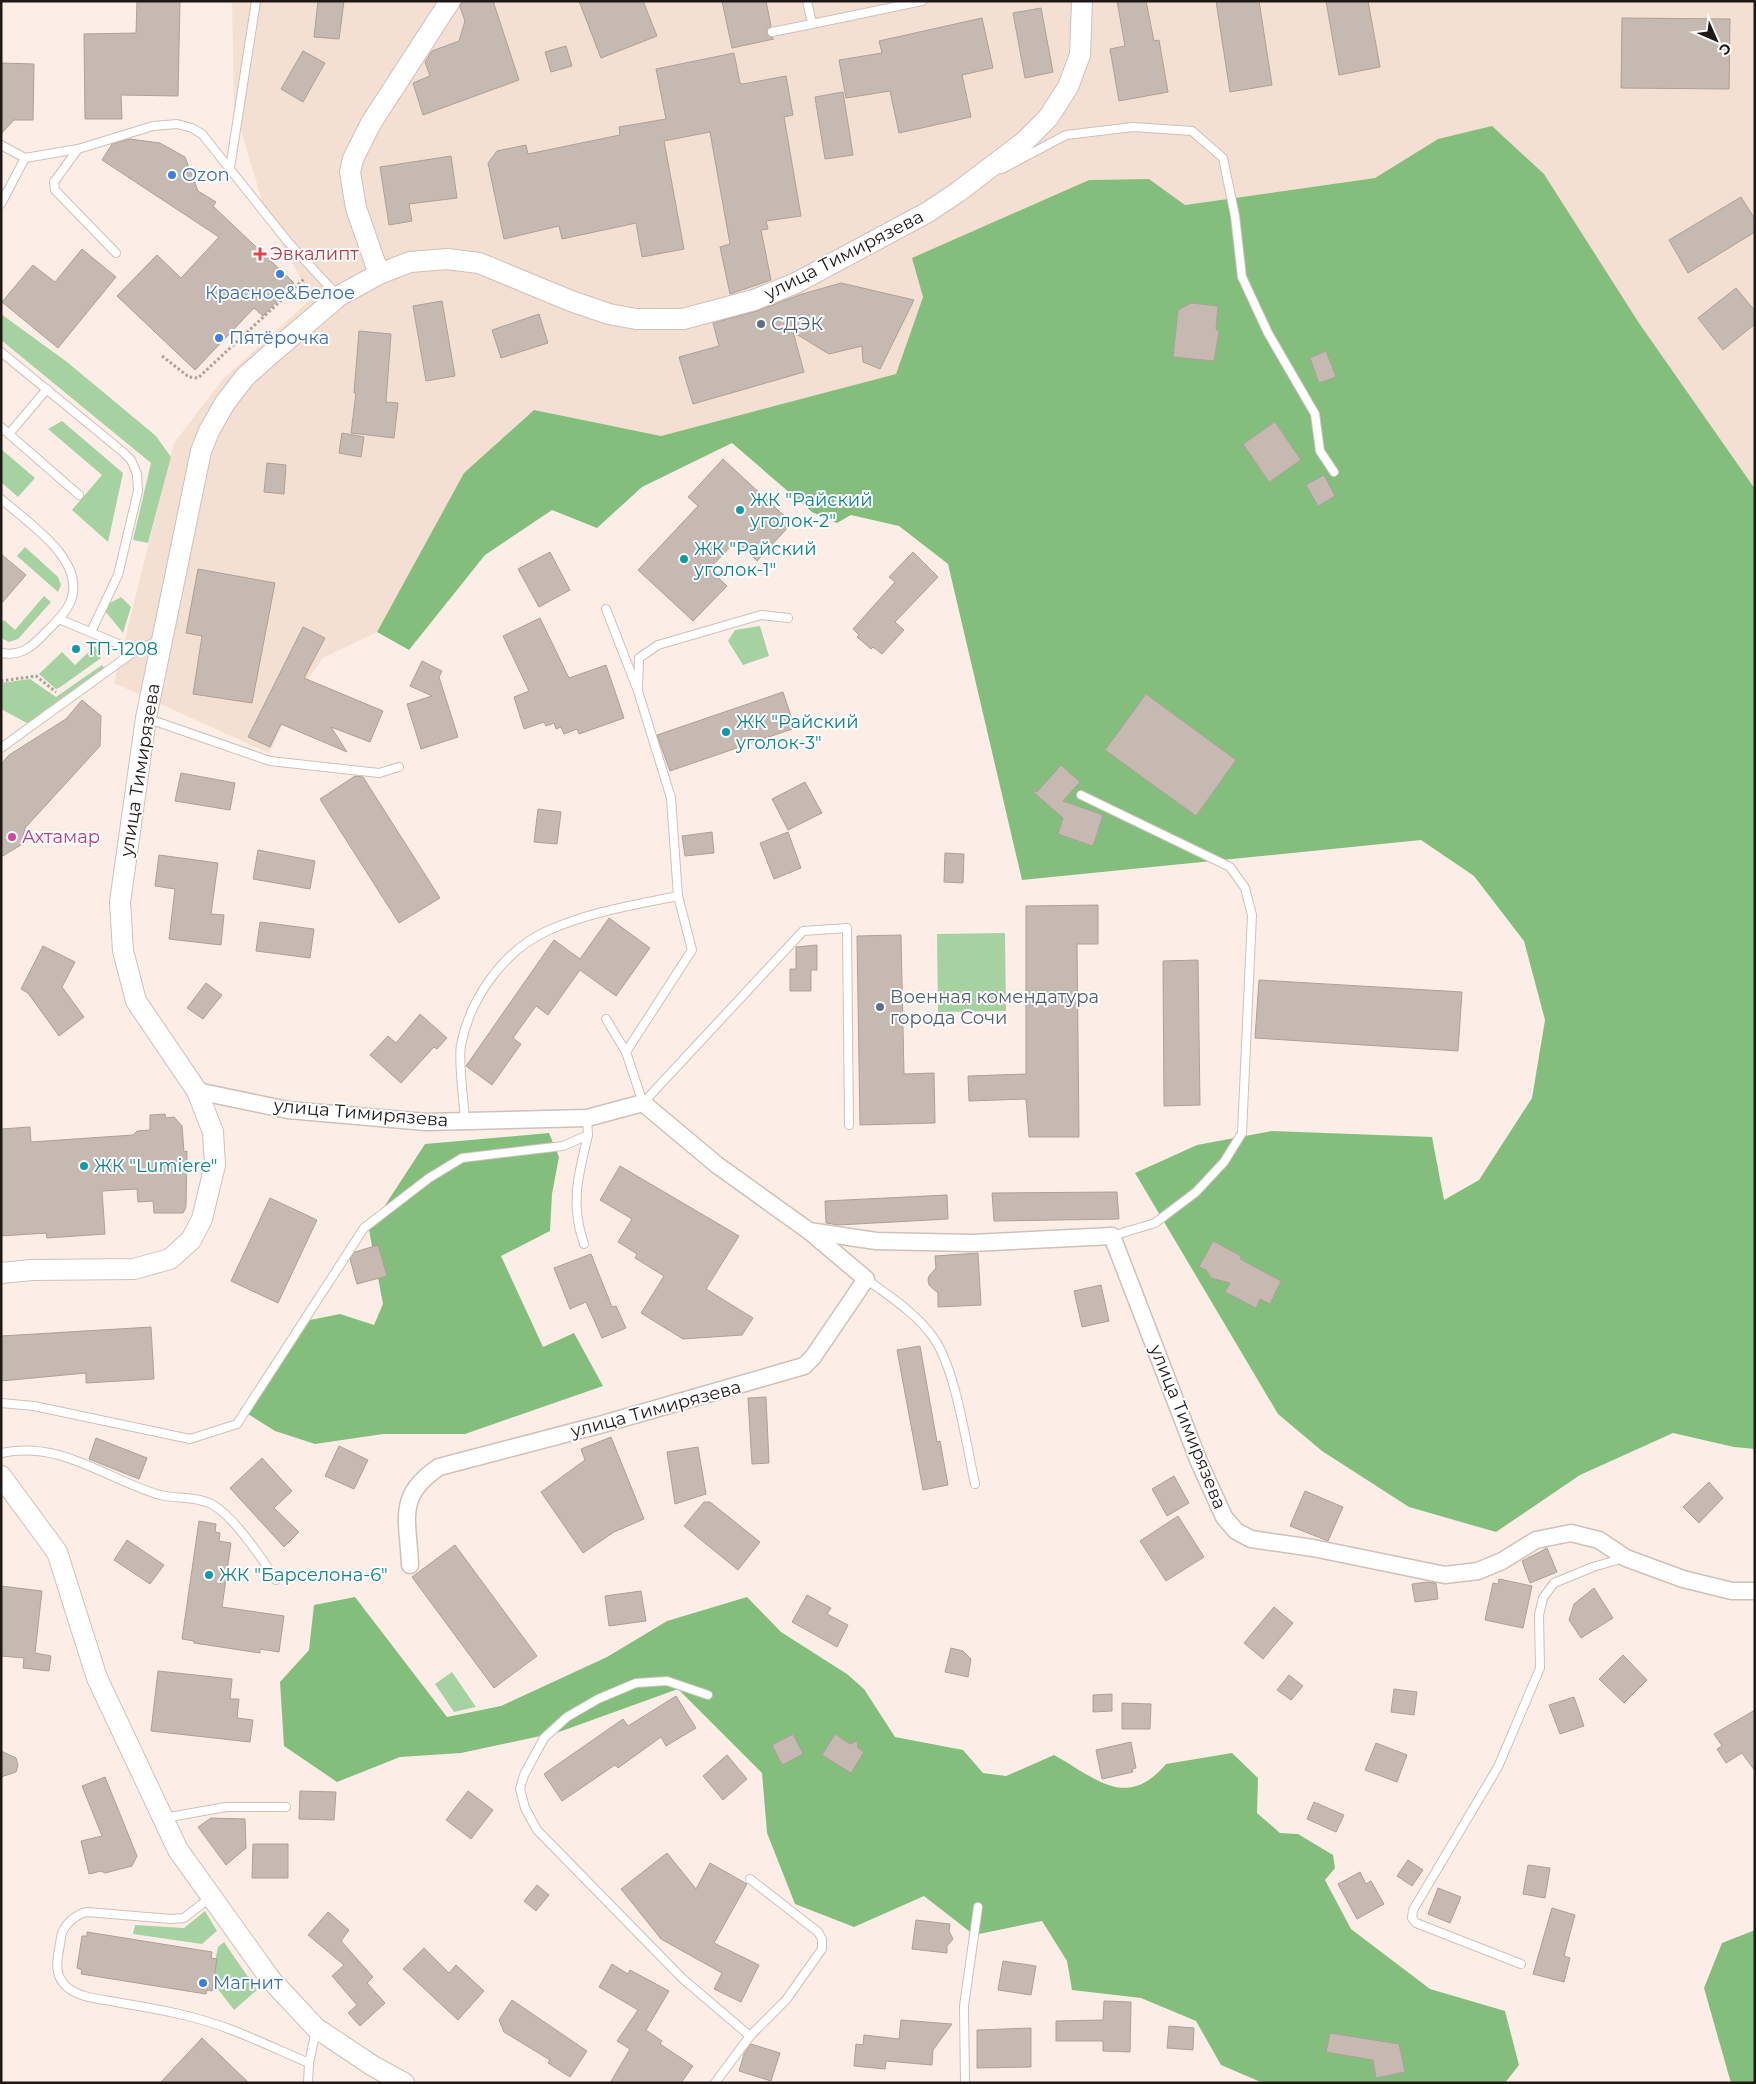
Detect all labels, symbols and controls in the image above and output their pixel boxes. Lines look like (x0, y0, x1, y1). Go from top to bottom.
north arrow (1691, 15, 1741, 65)
text: С (1715, 39, 1735, 59)
place label: Ozon (182, 164, 230, 186)
marker: Ozon (166, 169, 178, 181)
street label: улица Тимирязева (760, 205, 927, 305)
place label: Эвкалипт (270, 243, 359, 265)
marker: Эвкалипт (254, 248, 266, 260)
marker: Красное&Белое (274, 268, 286, 280)
place label: Красное&Белое (205, 282, 355, 304)
place label: СДЭК (771, 313, 824, 335)
marker: СДЭК (755, 318, 767, 330)
place label: Пятёрочка (229, 327, 329, 349)
marker: Пятёрочка (213, 332, 225, 344)
place label: ЖК "Райский уголок-2" (749, 489, 873, 532)
marker: ЖК "Райский уголок-2" (734, 504, 746, 516)
place label: ЖК "Райский уголок-1" (693, 538, 817, 581)
marker: ЖК "Райский уголок-1" (678, 553, 690, 565)
place label: ТП-1208 (86, 638, 158, 660)
marker: ТП-1208 (70, 643, 82, 655)
street label: улица Тимирязева (115, 682, 165, 859)
place label: ЖК "Райский уголок-3" (735, 711, 859, 754)
marker: ЖК "Райский уголок-3" (720, 726, 732, 738)
place label: Ахтамар (22, 826, 100, 848)
marker: Ахтамар (6, 831, 18, 843)
place label: Военная комендатура города Сочи (890, 986, 1099, 1029)
marker: Военная комендатура города Сочи (874, 1001, 886, 1013)
street label: улица Тимирязева (272, 1094, 449, 1132)
place label: ЖК "Lumiere" (94, 1155, 217, 1177)
marker: ЖК "Lumiere" (78, 1160, 90, 1172)
street label: улица Тимирязева (1145, 1341, 1231, 1512)
street label: улица Тимирязева (567, 1376, 744, 1443)
place label: ЖК "Барселона-6" (219, 1564, 388, 1586)
marker: ЖК "Барселона-6" (203, 1569, 215, 1581)
place label: Магнит (213, 1972, 283, 1994)
marker: Магнит (197, 1977, 209, 1989)

